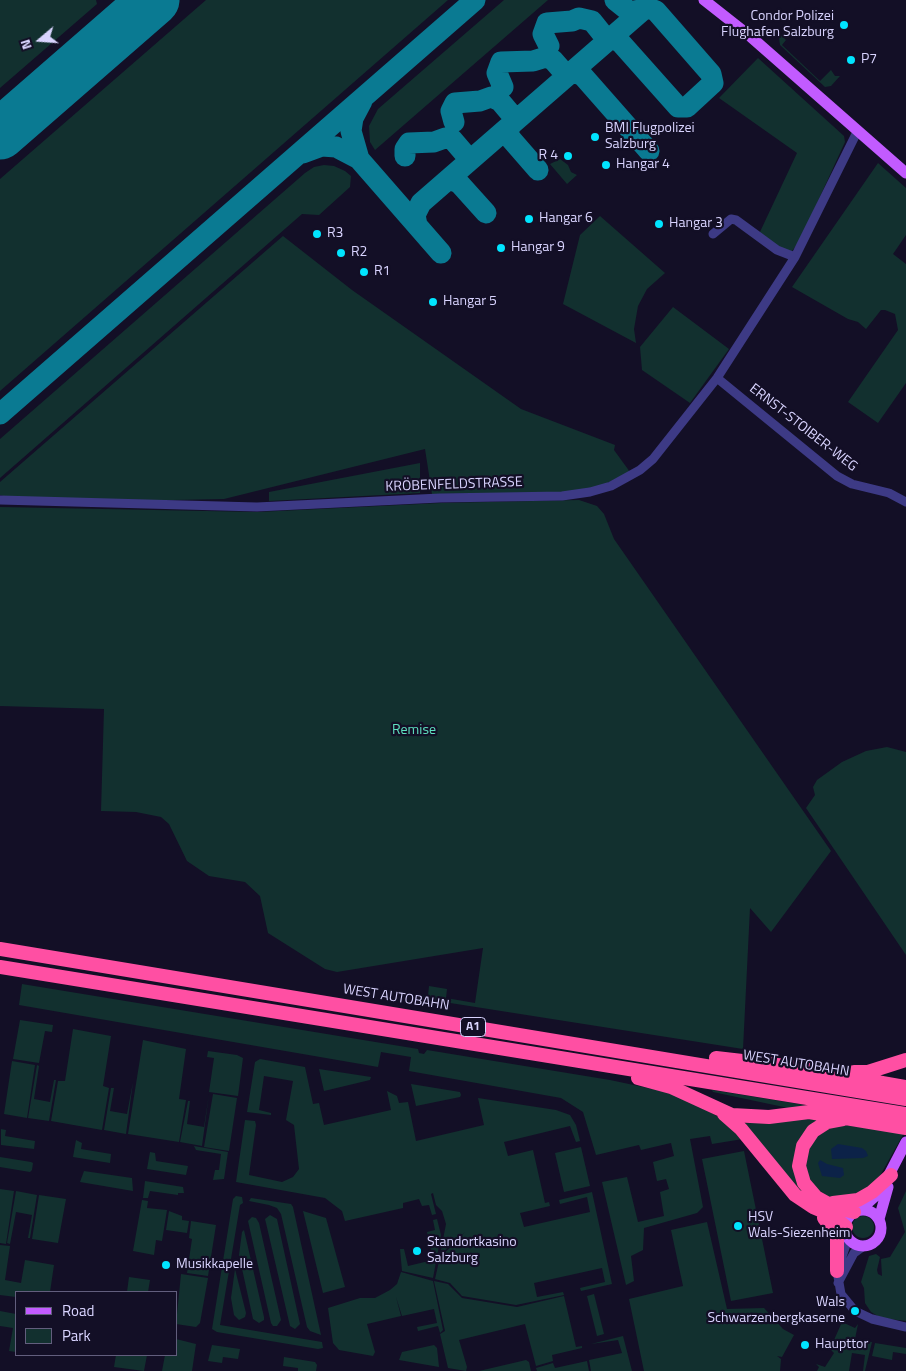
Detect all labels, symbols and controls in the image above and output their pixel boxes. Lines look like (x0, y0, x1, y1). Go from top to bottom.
place label: Condor Polizei Flughafen Salzburg (721, 9, 834, 41)
north arrow (15, 15, 65, 65)
marker: Condor Polizei Flughafen Salzburg (838, 19, 850, 31)
text: N (14, 37, 37, 53)
place label: P7 (861, 52, 877, 68)
marker: P7 (845, 54, 857, 66)
place label: BMI Flugpolizei Salzburg (605, 121, 695, 154)
marker: BMI Flugpolizei Salzburg (589, 131, 601, 143)
place label: R 4 (538, 148, 558, 164)
marker: R 4 (562, 150, 574, 162)
place label: Hangar 4 (616, 157, 670, 173)
marker: Hangar 4 (600, 159, 612, 171)
place label: Hangar 6 (539, 211, 593, 227)
marker: Hangar 6 (523, 213, 535, 225)
place label: Hangar 3 (669, 216, 723, 232)
marker: Hangar 3 (653, 218, 665, 230)
place label: R3 (327, 226, 343, 242)
marker: R3 (311, 228, 323, 240)
place label: Hangar 9 (511, 240, 565, 256)
marker: Hangar 9 (495, 242, 507, 254)
place label: R2 (351, 245, 367, 261)
marker: R2 (335, 247, 347, 259)
place label: R1 (374, 264, 390, 280)
marker: R1 (358, 266, 370, 278)
place label: Hangar 5 (443, 294, 497, 310)
marker: Hangar 5 (427, 296, 439, 308)
street label: ERNST-STOIBER-WEG (746, 381, 860, 475)
street label: KRÖBENFELDSTRASSE (385, 474, 523, 496)
park label: Remise (392, 723, 436, 739)
street label: WEST AUTOBAHN (342, 981, 450, 1015)
road number: A1 (460, 1018, 486, 1036)
street label: WEST AUTOBAHN (742, 1047, 850, 1081)
place label: HSV Wals-Siezenheim (748, 1210, 851, 1242)
marker: HSV Wals-Siezenheim (732, 1220, 744, 1232)
place label: Standortkasino Salzburg (427, 1235, 517, 1268)
marker: Standortkasino Salzburg (411, 1245, 423, 1257)
place label: Musikkapelle (176, 1257, 253, 1273)
marker: Musikkapelle (160, 1259, 172, 1271)
legend (15, 1291, 178, 1356)
place label: Wals Schwarzenbergkaserne (707, 1295, 845, 1328)
text: Road (62, 1299, 94, 1322)
marker: Wals Schwarzenbergkaserne (849, 1305, 861, 1317)
text: Park (62, 1324, 91, 1347)
place label: Haupttor (815, 1337, 868, 1353)
marker: Haupttor (799, 1339, 811, 1351)

